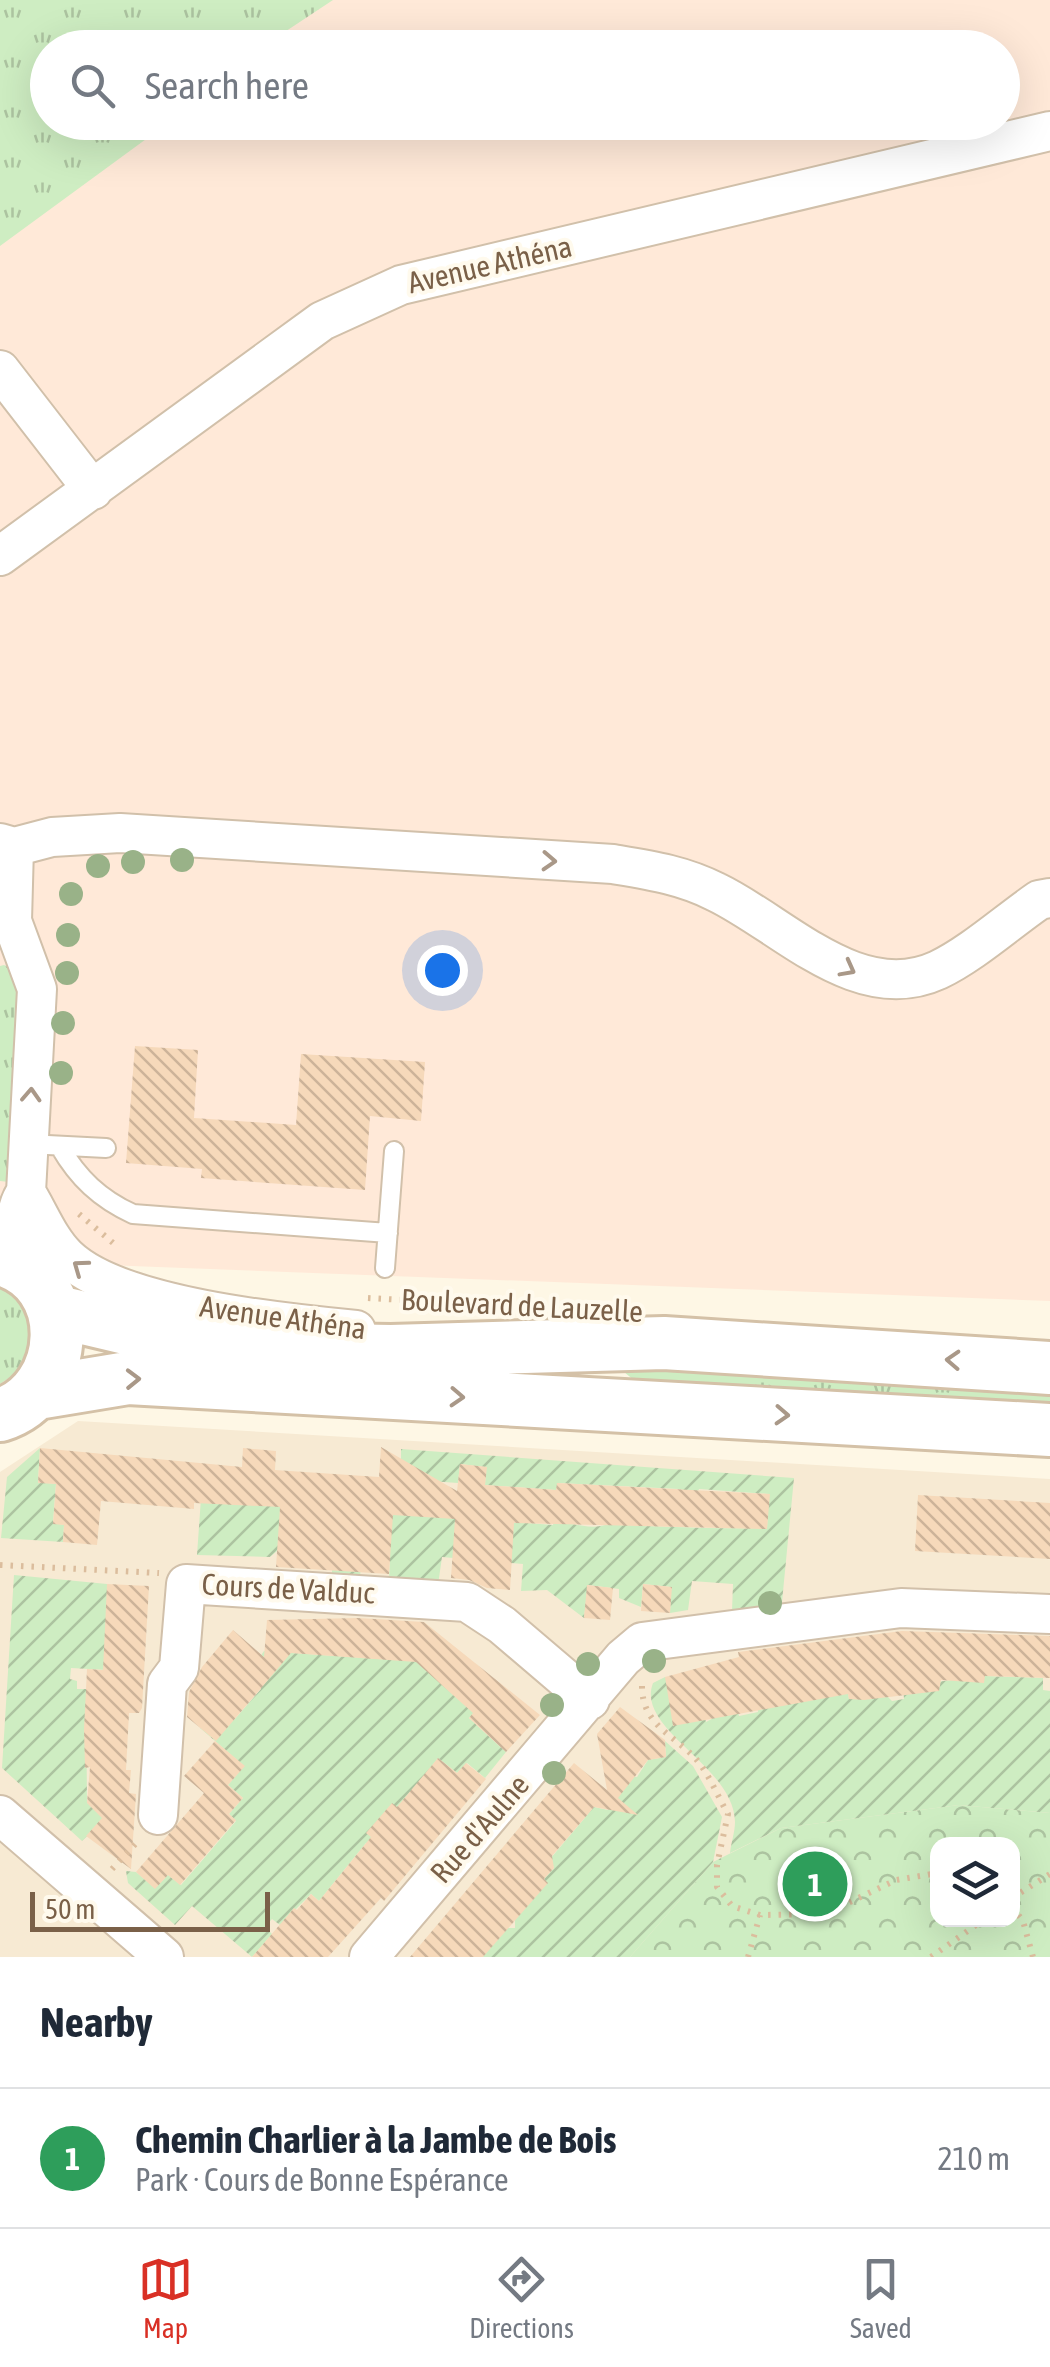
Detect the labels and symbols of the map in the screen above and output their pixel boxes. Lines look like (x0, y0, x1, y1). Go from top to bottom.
street label: Avenue Athéna (405, 229, 575, 299)
one-way arrow (541, 849, 557, 871)
your location (417, 945, 468, 996)
one-way arrow (838, 956, 856, 976)
one-way arrow (20, 1086, 41, 1102)
one-way arrow (73, 1261, 91, 1279)
street label: Boulevard de Lauzelle (400, 1282, 644, 1328)
street label: Avenue Athéna (198, 1289, 368, 1345)
one-way arrow (944, 1350, 960, 1371)
one-way arrow (125, 1369, 141, 1390)
one-way arrow (450, 1386, 466, 1407)
one-way arrow (774, 1404, 790, 1425)
street label: Cours de Valduc (201, 1567, 376, 1610)
street label: Rue d'Aulne (423, 1768, 535, 1889)
pin: 1 (782, 1846, 848, 1922)
scale bar (30, 1887, 270, 1932)

